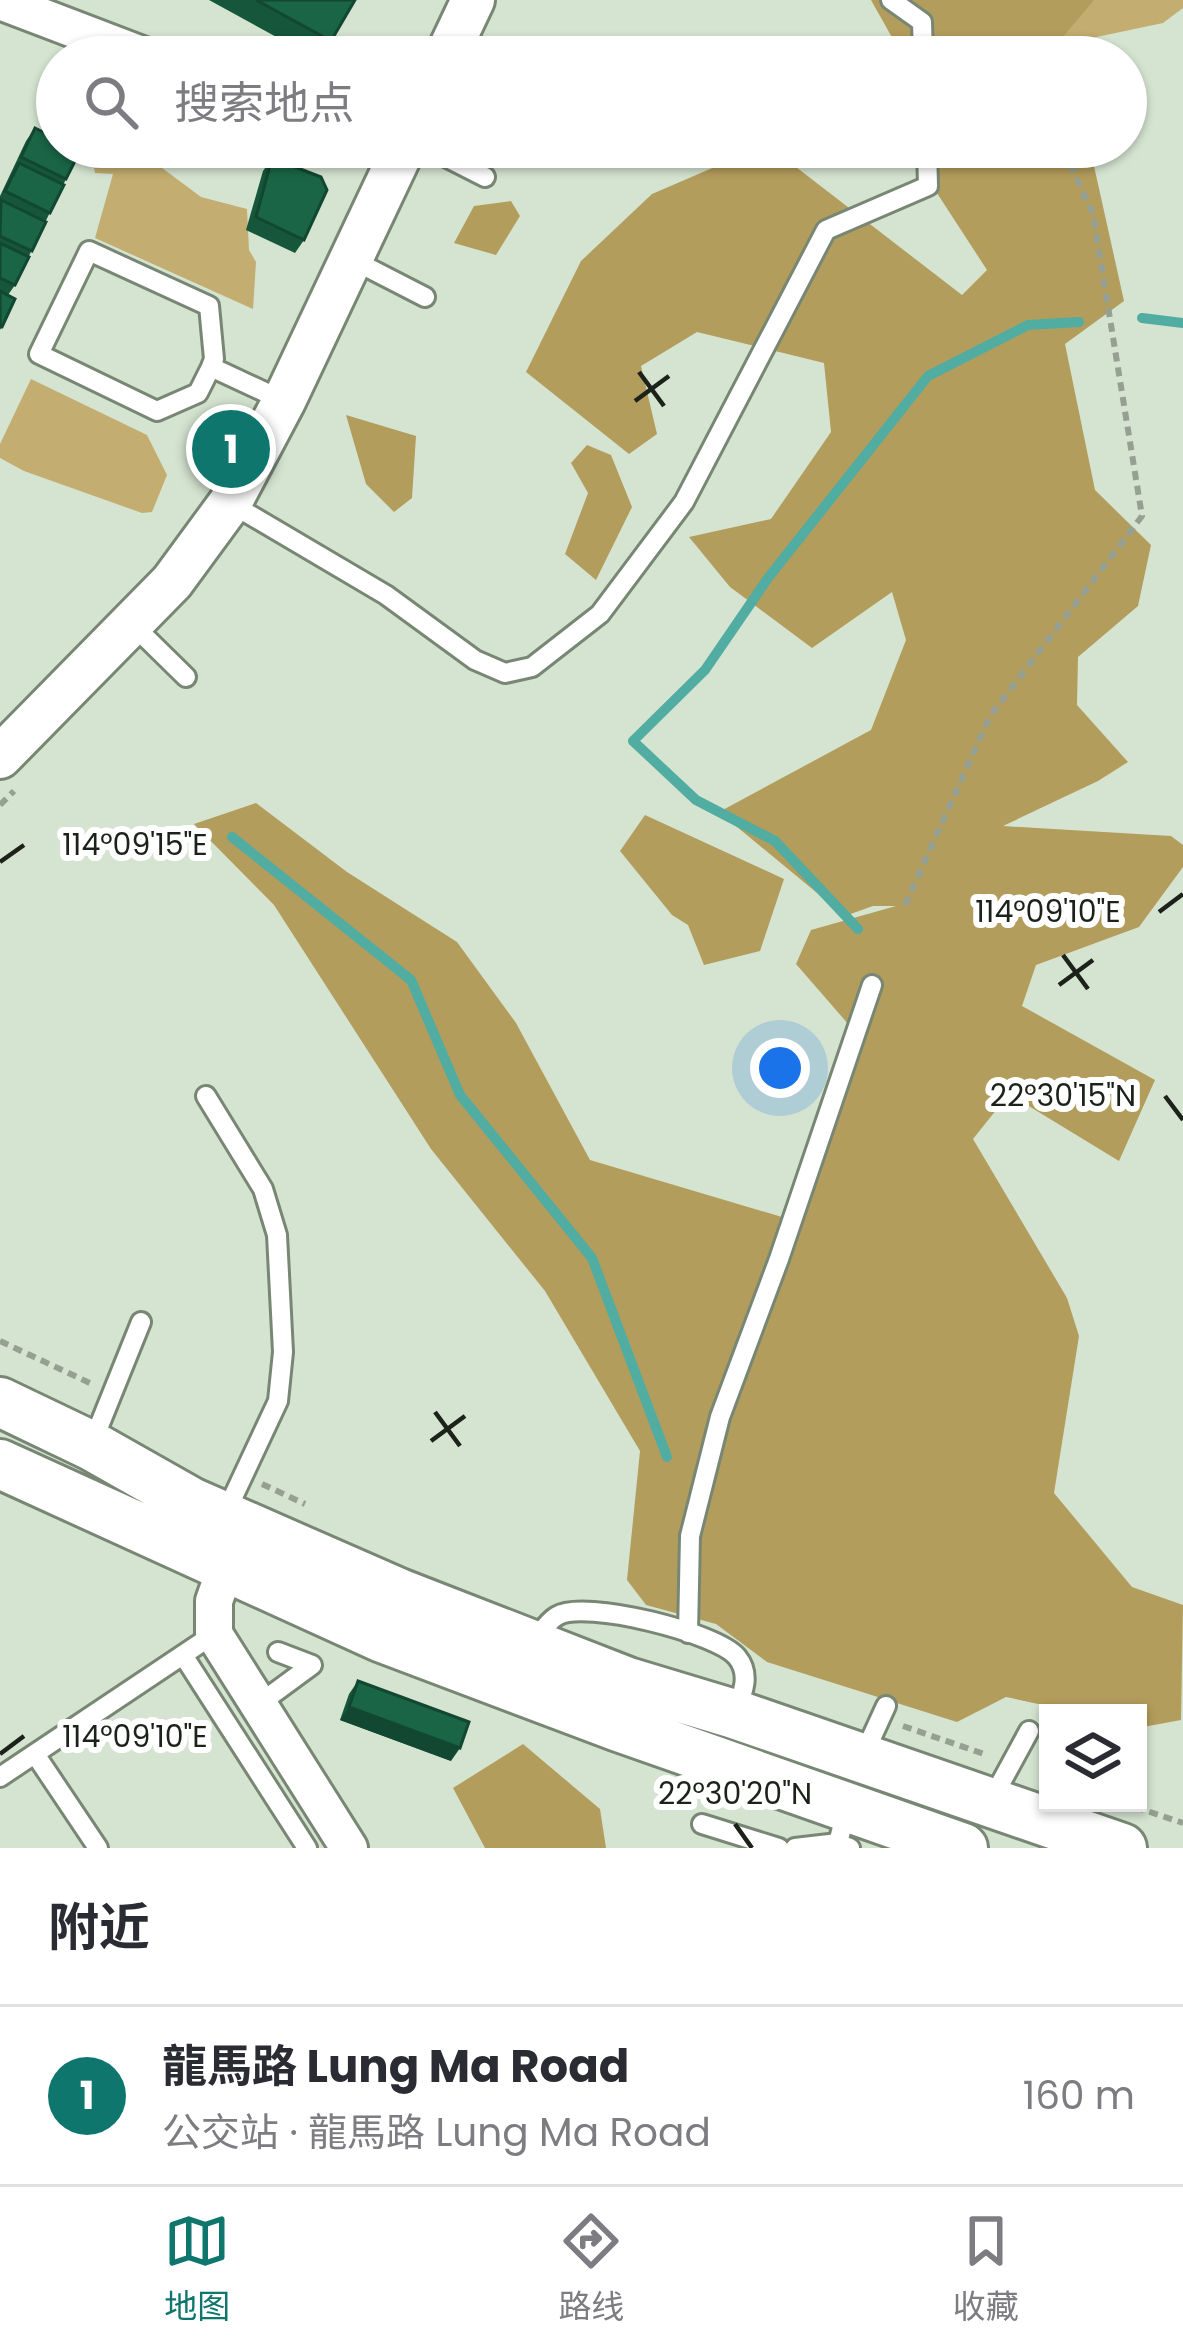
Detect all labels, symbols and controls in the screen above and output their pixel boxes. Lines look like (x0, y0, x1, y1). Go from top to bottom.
search box (36, 36, 1147, 168)
icon: search (78, 69, 144, 135)
text: 搜索地点 (174, 72, 354, 135)
pin: 1 (192, 404, 270, 494)
text: 114°09'15"E (62, 823, 208, 866)
text: 114°09'10"E (975, 890, 1121, 933)
your location (750, 1038, 810, 1098)
text: 22°30'15"N (990, 1074, 1136, 1117)
map controls (1039, 1704, 1147, 1812)
button: layers (1039, 1704, 1147, 1812)
text: 114°09'10"E (62, 1715, 208, 1758)
text: 22°30'20"N (658, 1772, 812, 1815)
text: 附近 (48, 1891, 150, 1963)
text: 龍馬路 Lung Ma Road (162, 2035, 629, 2098)
text: 1 (80, 2068, 94, 2123)
text: 160 m (1023, 2068, 1135, 2123)
text: 公交站 · 龍馬路 Lung Ma Road (162, 2105, 711, 2160)
tab: 地图 (164, 2208, 230, 2332)
tab: 路线 (558, 2208, 624, 2332)
tab: 收藏 (953, 2208, 1019, 2332)

